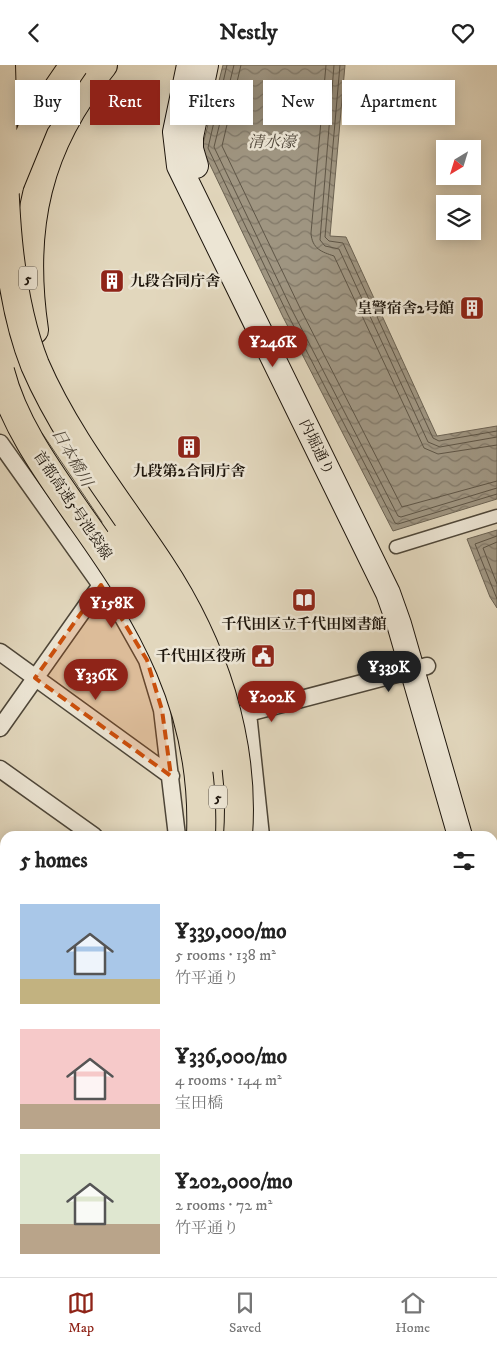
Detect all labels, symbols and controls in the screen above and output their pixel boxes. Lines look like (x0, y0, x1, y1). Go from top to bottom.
icon: back (20, 19, 48, 47)
text: Nestly (220, 19, 277, 46)
icon: heart (449, 19, 477, 47)
chip: Buy (15, 80, 80, 125)
chip: Rent (90, 80, 160, 125)
chip: Filters (170, 80, 253, 125)
chip: New (263, 80, 332, 125)
chip: Apartment (342, 80, 455, 125)
water label: 清水濠 (248, 132, 299, 152)
north arrow (436, 140, 481, 185)
map controls (436, 140, 481, 240)
button: layers (436, 195, 481, 240)
road number: 5 (19, 267, 37, 289)
building icon: 九段合同庁舎 (99, 268, 125, 294)
place label: 九段合同庁舎 (130, 272, 221, 291)
building icon: 皇警宿舎2号館 (459, 295, 485, 321)
place label: 皇警宿舎2号館 (357, 299, 454, 318)
pin: ¥246K (238, 325, 308, 368)
text: ¥246K (249, 332, 297, 352)
street label: 内堀通り (295, 416, 338, 478)
water label: 日本橋川 (47, 425, 98, 492)
building icon: 九段第2合同庁舎 (176, 434, 202, 460)
street label: 首都高速5号池袋線 (29, 447, 116, 563)
place label: 九段第2合同庁舎 (133, 462, 246, 481)
pin: ¥158K (77, 587, 147, 629)
library icon: 千代田区立千代田図書館 (291, 587, 317, 613)
text: ¥158K (90, 593, 134, 613)
place label: 千代田区立千代田図書館 (221, 615, 387, 634)
public building icon: 千代田区役所 (250, 643, 276, 669)
place label: 千代田区役所 (156, 647, 246, 666)
pin: ¥339K (354, 651, 424, 693)
text: ¥339K (368, 657, 410, 677)
pin: ¥336K (61, 659, 131, 701)
text: ¥336K (75, 665, 117, 685)
pin: ¥202K (237, 681, 307, 723)
text: ¥202K (249, 687, 295, 707)
road number: 5 (209, 785, 227, 809)
icon: filters (450, 847, 478, 875)
text: 5 homes (20, 848, 88, 874)
text: ¥339,000/mo (175, 919, 286, 945)
icon: home (60, 924, 120, 984)
text: 5 rooms · 138 m² (175, 945, 276, 965)
text: 竹平通り (175, 968, 239, 988)
text: ¥336,000/mo (175, 1044, 287, 1070)
icon: home (60, 1049, 120, 1109)
text: 4 rooms · 144 m² (175, 1070, 282, 1090)
text: 宝田橋 (175, 1093, 223, 1113)
text: ¥202,000/mo (175, 1169, 292, 1195)
icon: home (60, 1174, 120, 1234)
text: 2 rooms · 72 m² (175, 1195, 272, 1215)
text: 竹平通り (175, 1218, 239, 1238)
tab: Map (67, 1289, 95, 1337)
tab: Saved (229, 1289, 261, 1337)
tab: Home (395, 1289, 430, 1337)

